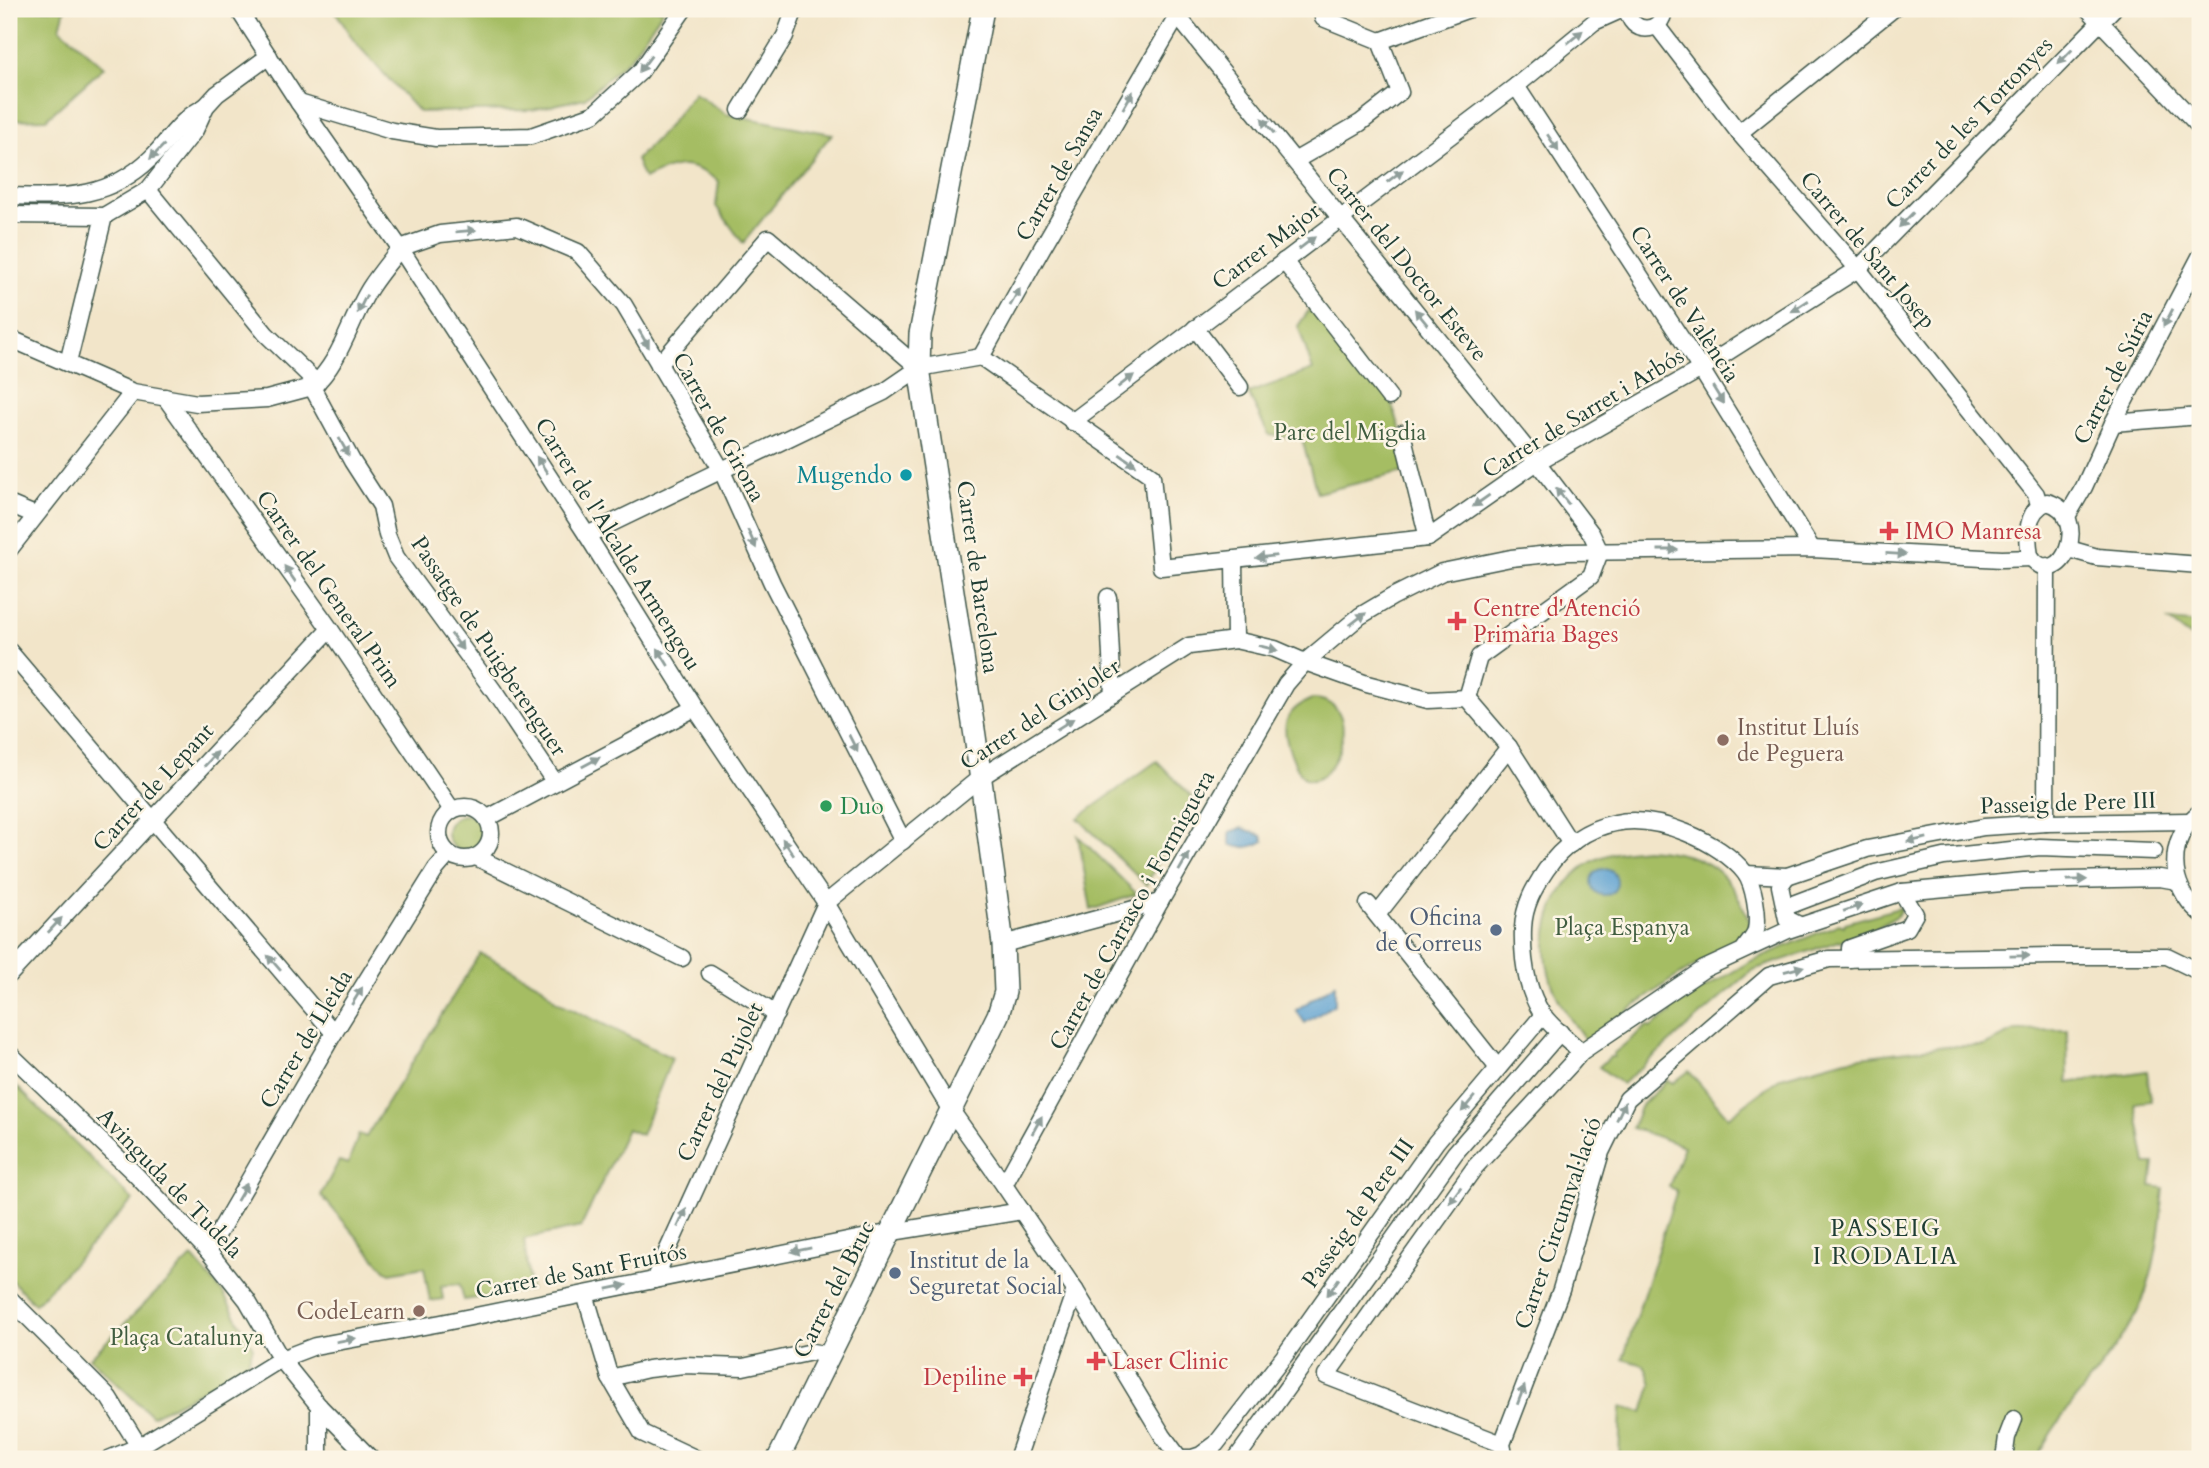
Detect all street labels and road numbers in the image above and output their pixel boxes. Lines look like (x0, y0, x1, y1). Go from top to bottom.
street label: Carrer de les Tortonyes (1878, 30, 2060, 216)
street label: Carrer de Sansa (1008, 101, 1110, 247)
street label: Carrer del Doctor Esteve (1319, 160, 1495, 368)
street label: Carrer de Sant Josep (1793, 165, 1943, 335)
street label: Carrer Major (1205, 195, 1327, 297)
street label: Carrer de València (1623, 220, 1747, 389)
street label: Carrer de Súria (2066, 304, 2160, 450)
street label: Carrer de Sarret i Arbós (1476, 340, 1690, 486)
street label: Carrer de Girona (665, 347, 773, 507)
street label: Carrer de l'Alcalde Armengou (527, 412, 709, 676)
street label: Carrer de Barcelona (949, 479, 1007, 675)
street label: Carrer del General Prim (249, 484, 409, 694)
street label: Passatge de Puigberenguer (404, 530, 575, 763)
street label: Carrer del Ginjoler (954, 650, 1127, 777)
street label: Carrer de Lepant (85, 716, 221, 858)
street label: Carrer de Carrasco i Formiguera (1042, 764, 1222, 1056)
street label: Passeig de Pere III (1979, 784, 2157, 822)
street label: Carrer de Lleida (252, 964, 360, 1114)
street label: Carrer del Pujolet (669, 997, 771, 1167)
street label: Avinguda de Tudela (90, 1101, 250, 1265)
street label: Carrer Circumval·lació (1507, 1113, 1609, 1333)
street label: Passeig de Pere III (1295, 1132, 1421, 1294)
street label: Carrer del Bruc (786, 1215, 882, 1363)
street label: Carrer de Sant Fruitós (473, 1235, 689, 1307)

